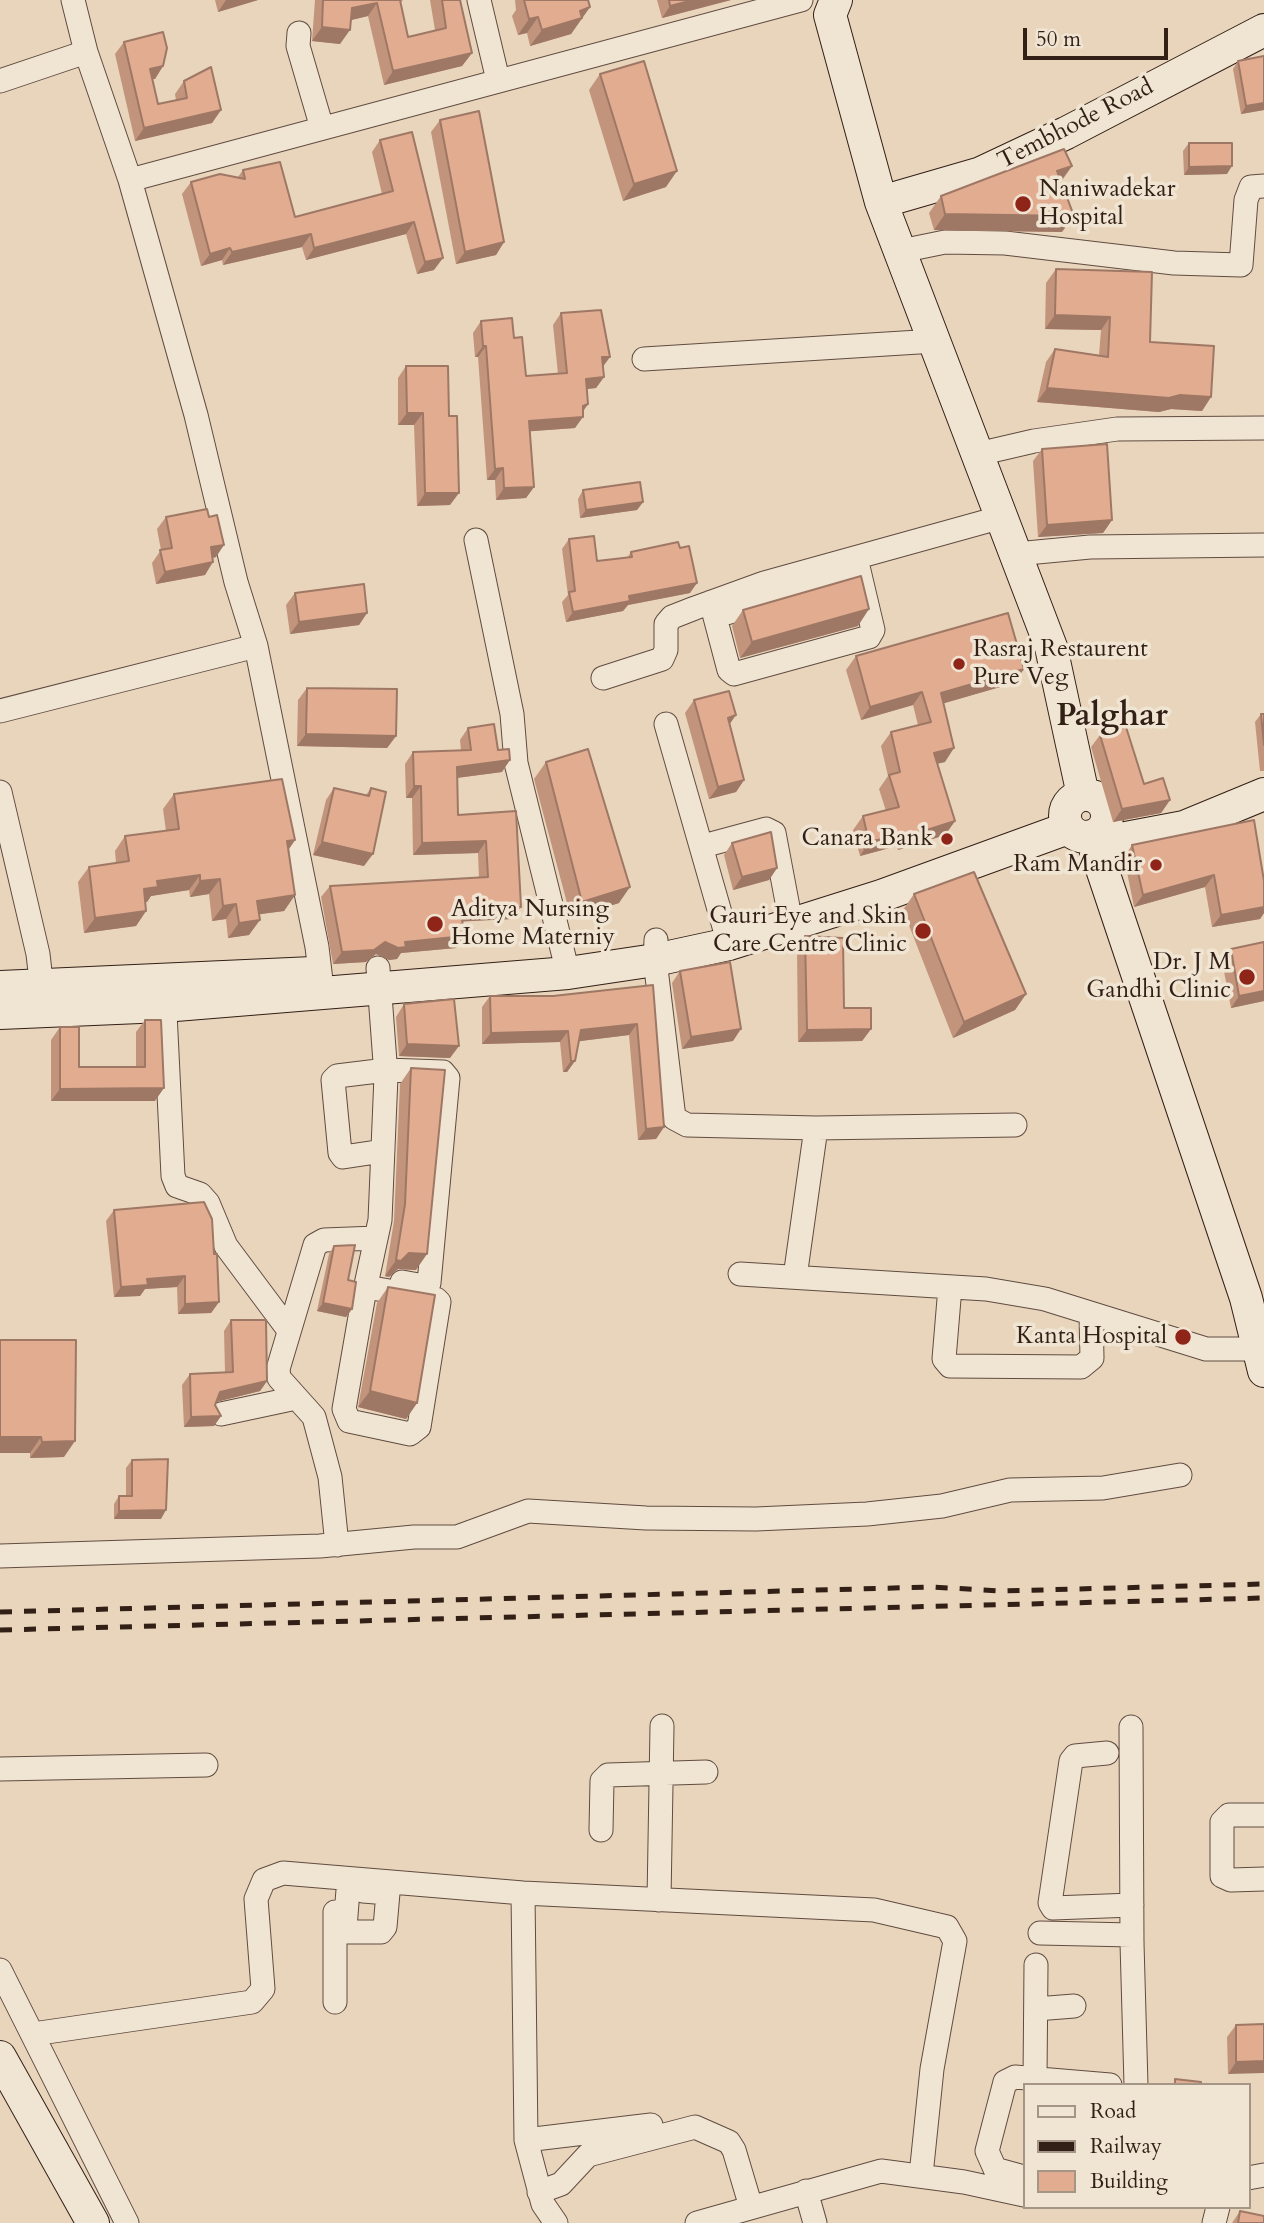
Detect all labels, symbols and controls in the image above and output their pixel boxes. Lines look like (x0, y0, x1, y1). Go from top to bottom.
scale bar (1026, 14, 1171, 58)
text: 50 m (1036, 25, 1081, 54)
street label: Tembhode Road (993, 73, 1159, 177)
place label: Naniwadekar Hospital (1039, 176, 1175, 232)
marker: Naniwadekar Hospital (1013, 194, 1033, 214)
place label: Rasraj Restaurent Pure Veg (973, 636, 1148, 692)
marker: Rasraj Restaurent Pure Veg (951, 656, 967, 672)
district label: Palghar (1056, 699, 1168, 737)
place label: Canara Bank (802, 825, 933, 853)
marker: Canara Bank (939, 831, 955, 847)
place label: Ram Mandir (1013, 851, 1142, 879)
marker: Ram Mandir (1148, 857, 1164, 873)
place label: Aditya Nursing Home Materniy (451, 896, 615, 952)
place label: Gauri Eye and Skin Care Centre Clinic (709, 903, 907, 959)
marker: Aditya Nursing Home Materniy (425, 914, 445, 934)
marker: Gauri Eye and Skin Care Centre Clinic (913, 921, 933, 941)
place label: Dr. J M Gandhi Clinic (1086, 949, 1231, 1005)
marker: Dr. J M Gandhi Clinic (1237, 967, 1257, 987)
place label: Kanta Hospital (1016, 1323, 1167, 1351)
marker: Kanta Hospital (1173, 1327, 1193, 1347)
legend (1023, 2083, 1250, 2209)
text: Road (1090, 2097, 1136, 2126)
text: Railway (1090, 2132, 1162, 2161)
text: Building (1090, 2167, 1168, 2196)

